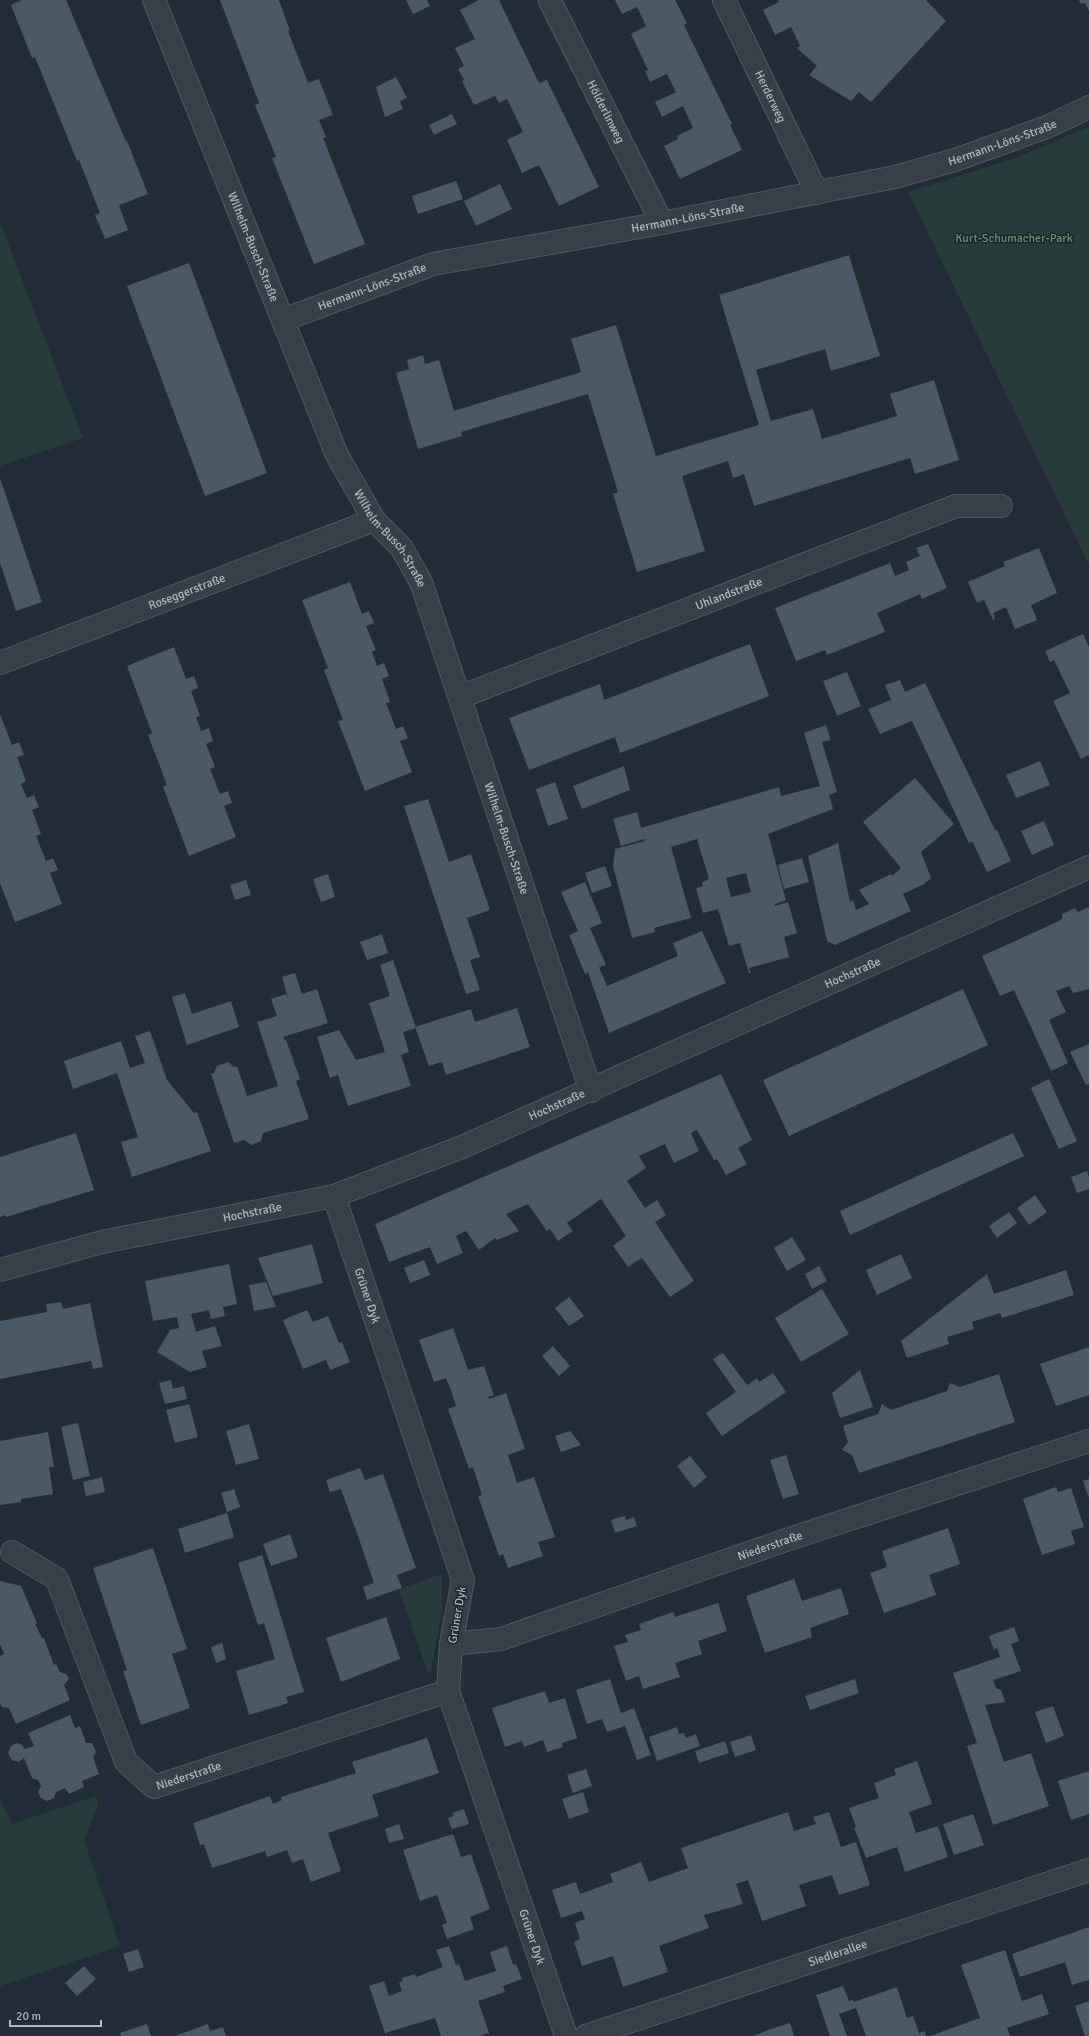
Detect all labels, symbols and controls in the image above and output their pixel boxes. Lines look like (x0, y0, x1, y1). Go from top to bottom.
street label: Herderweg (751, 68, 789, 125)
street label: Hölderlinweg (583, 78, 628, 146)
street label: Hermann-Löns-Straße (946, 116, 1059, 170)
street label: Wilhelm-Busch-Straße (224, 190, 282, 304)
street label: Hermann-Löns-Straße (630, 200, 746, 236)
park label: Kurt-Schumacher-Park (955, 231, 1073, 246)
street label: Hermann-Löns-Straße (316, 260, 428, 314)
street label: Wilhelm-Busch-Straße (350, 487, 429, 589)
street label: Roseggerstraße (146, 571, 228, 614)
street label: Uhlandstraße (693, 574, 765, 614)
street label: Wilhelm-Busch-Straße (480, 781, 532, 897)
street label: Hochstraße (822, 954, 883, 992)
street label: Hochstraße (526, 1086, 587, 1124)
street label: Hochstraße (221, 1199, 283, 1226)
street label: Grüner Dyk (351, 1266, 383, 1325)
street label: Niederstraße (736, 1528, 805, 1564)
street label: Grüner Dyk (445, 1585, 470, 1645)
street label: Niederstraße (154, 1759, 223, 1794)
street label: Grüner Dyk (515, 1907, 548, 1967)
street label: Siedlerallee (806, 1937, 869, 1970)
scale bar (10, 2002, 101, 2028)
text: 20 m (16, 2009, 41, 2024)

